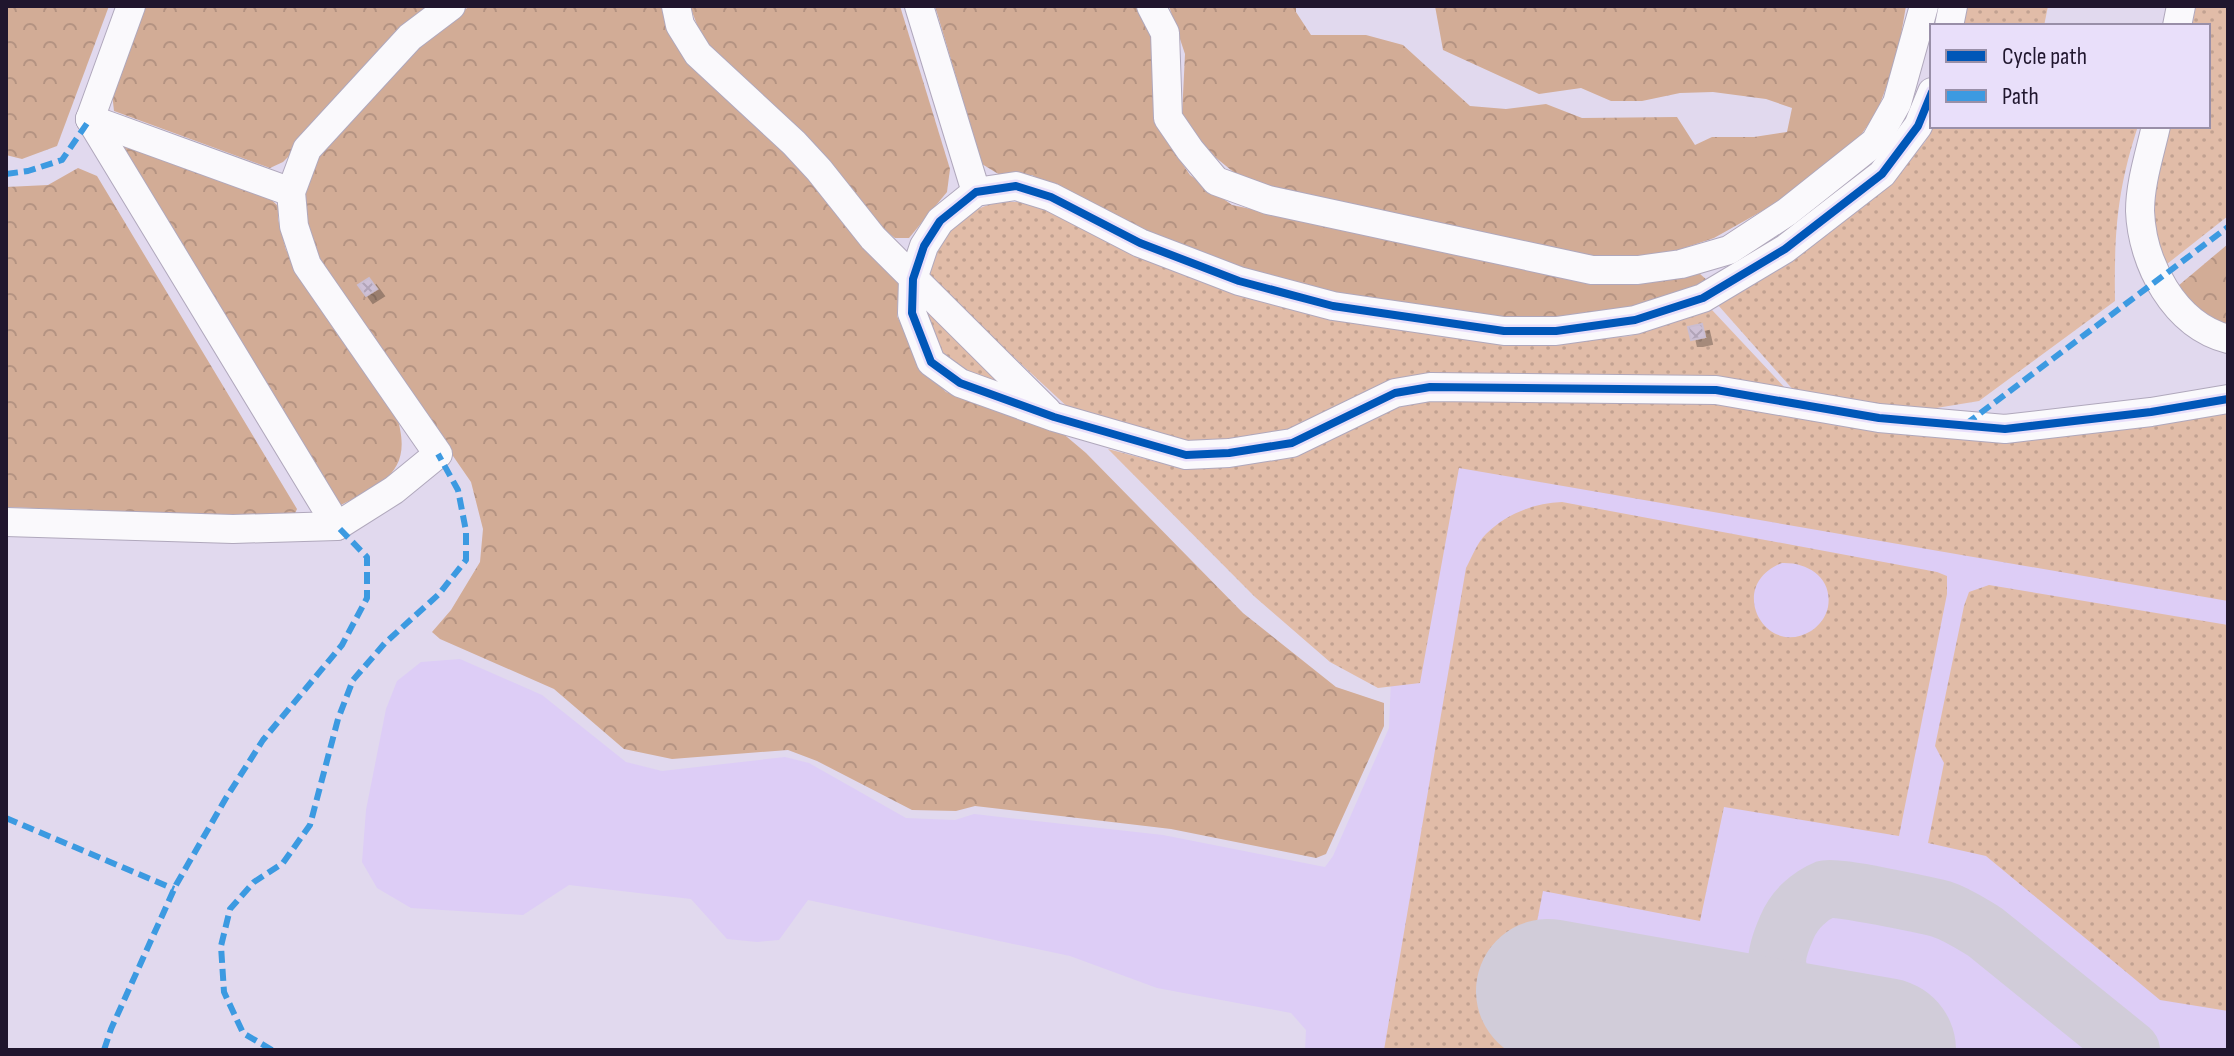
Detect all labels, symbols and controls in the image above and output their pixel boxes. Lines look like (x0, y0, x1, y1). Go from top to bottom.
legend (1930, 24, 2210, 128)
text: Cycle path (2002, 42, 2087, 71)
text: Path (2002, 82, 2039, 111)

